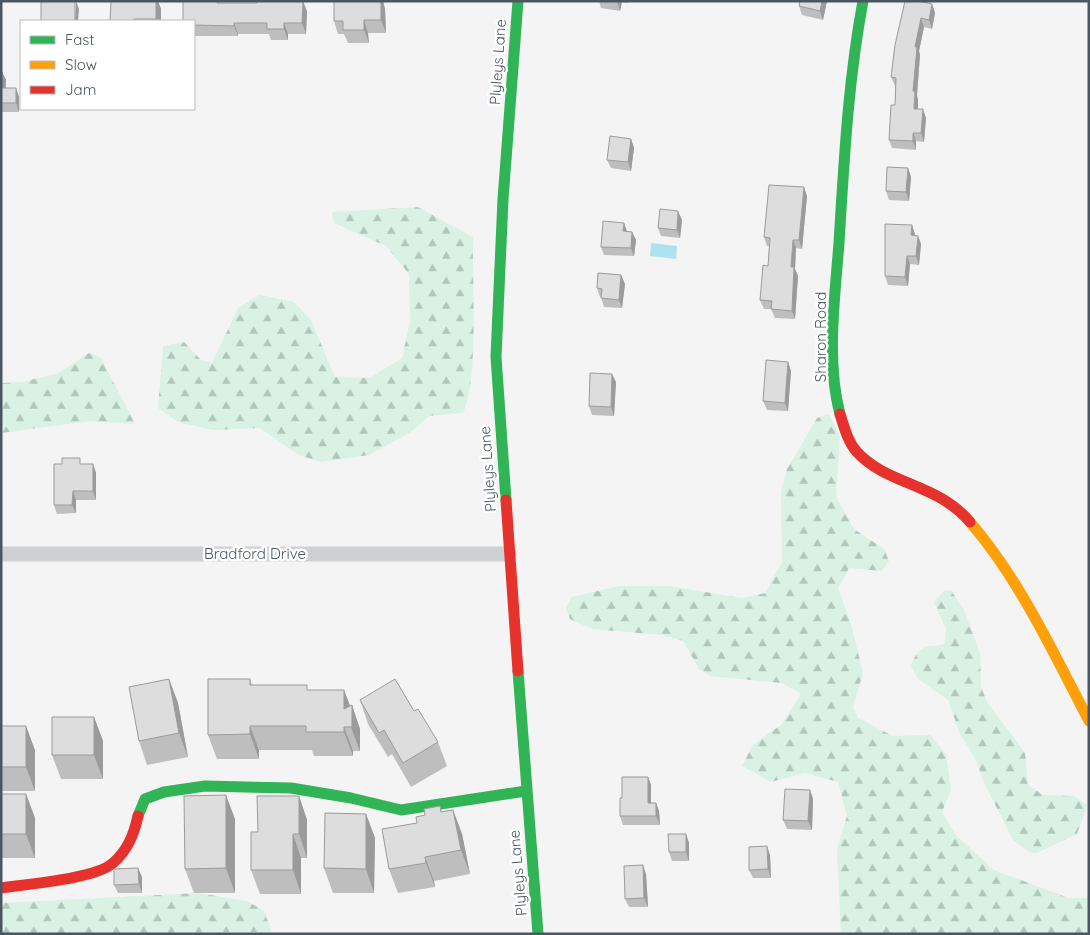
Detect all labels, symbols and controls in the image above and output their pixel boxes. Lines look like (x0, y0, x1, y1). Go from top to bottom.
street label: Plyleys Lane (485, 18, 510, 106)
legend (20, 20, 195, 110)
text: Fast (65, 30, 94, 49)
text: Slow (65, 55, 97, 74)
text: Jam (65, 80, 96, 99)
street label: Sharon Road (811, 292, 830, 382)
street label: Plyleys Lane (475, 425, 500, 513)
street label: Bradford Drive (204, 544, 306, 563)
street label: Plyleys Lane (504, 829, 531, 917)

